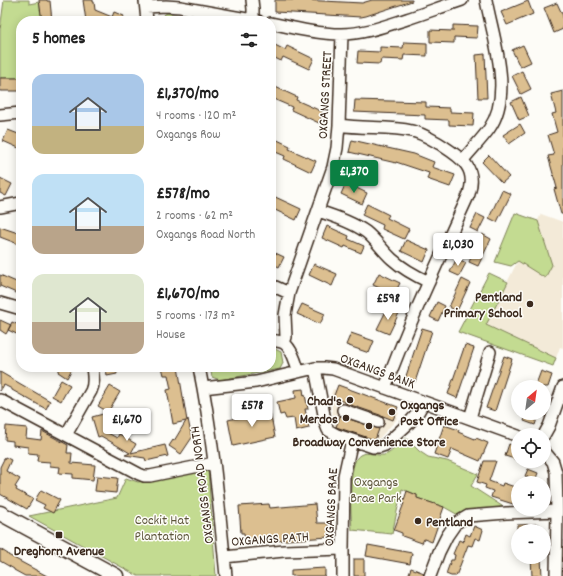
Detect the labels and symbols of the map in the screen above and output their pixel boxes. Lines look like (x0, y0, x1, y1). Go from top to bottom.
street label: OXGANGS STREET (314, 50, 338, 140)
pin: £1,370 (321, 160, 387, 194)
pin: £1,030 (425, 233, 491, 267)
pin: £598 (364, 287, 412, 321)
place label: Pentland Primary School (444, 288, 523, 324)
marker: Pentland Primary School (525, 299, 535, 309)
street label: OXGANGS BANK (337, 349, 418, 395)
north arrow (511, 380, 551, 420)
place label: Chad's (307, 392, 342, 412)
pin: £578 (228, 394, 276, 428)
marker: Chad's (345, 395, 355, 405)
place label: Oxgangs Post Office (400, 396, 458, 432)
marker: Oxgangs Post Office (387, 407, 397, 417)
pin: £1,670 (94, 408, 160, 442)
place label: Merdos (300, 410, 338, 430)
marker: Merdos (341, 413, 351, 423)
marker: Broadway Convenience Store (364, 421, 374, 431)
street label: OXGANGS ROAD NORTH (186, 425, 220, 545)
place label: Broadway Convenience Store (293, 433, 445, 453)
street label: OXGANGS BRAE (320, 467, 344, 547)
park label: Oxgangs Brae Park (350, 473, 402, 509)
park label: Cockit Hat Plantation (135, 511, 189, 547)
place label: Pentland (426, 513, 474, 533)
marker: Pentland (413, 516, 423, 526)
street label: OXGANGS PATH (231, 527, 310, 553)
marker: Dreghorn Avenue (54, 530, 64, 540)
place label: Dreghorn Avenue (14, 542, 104, 562)

